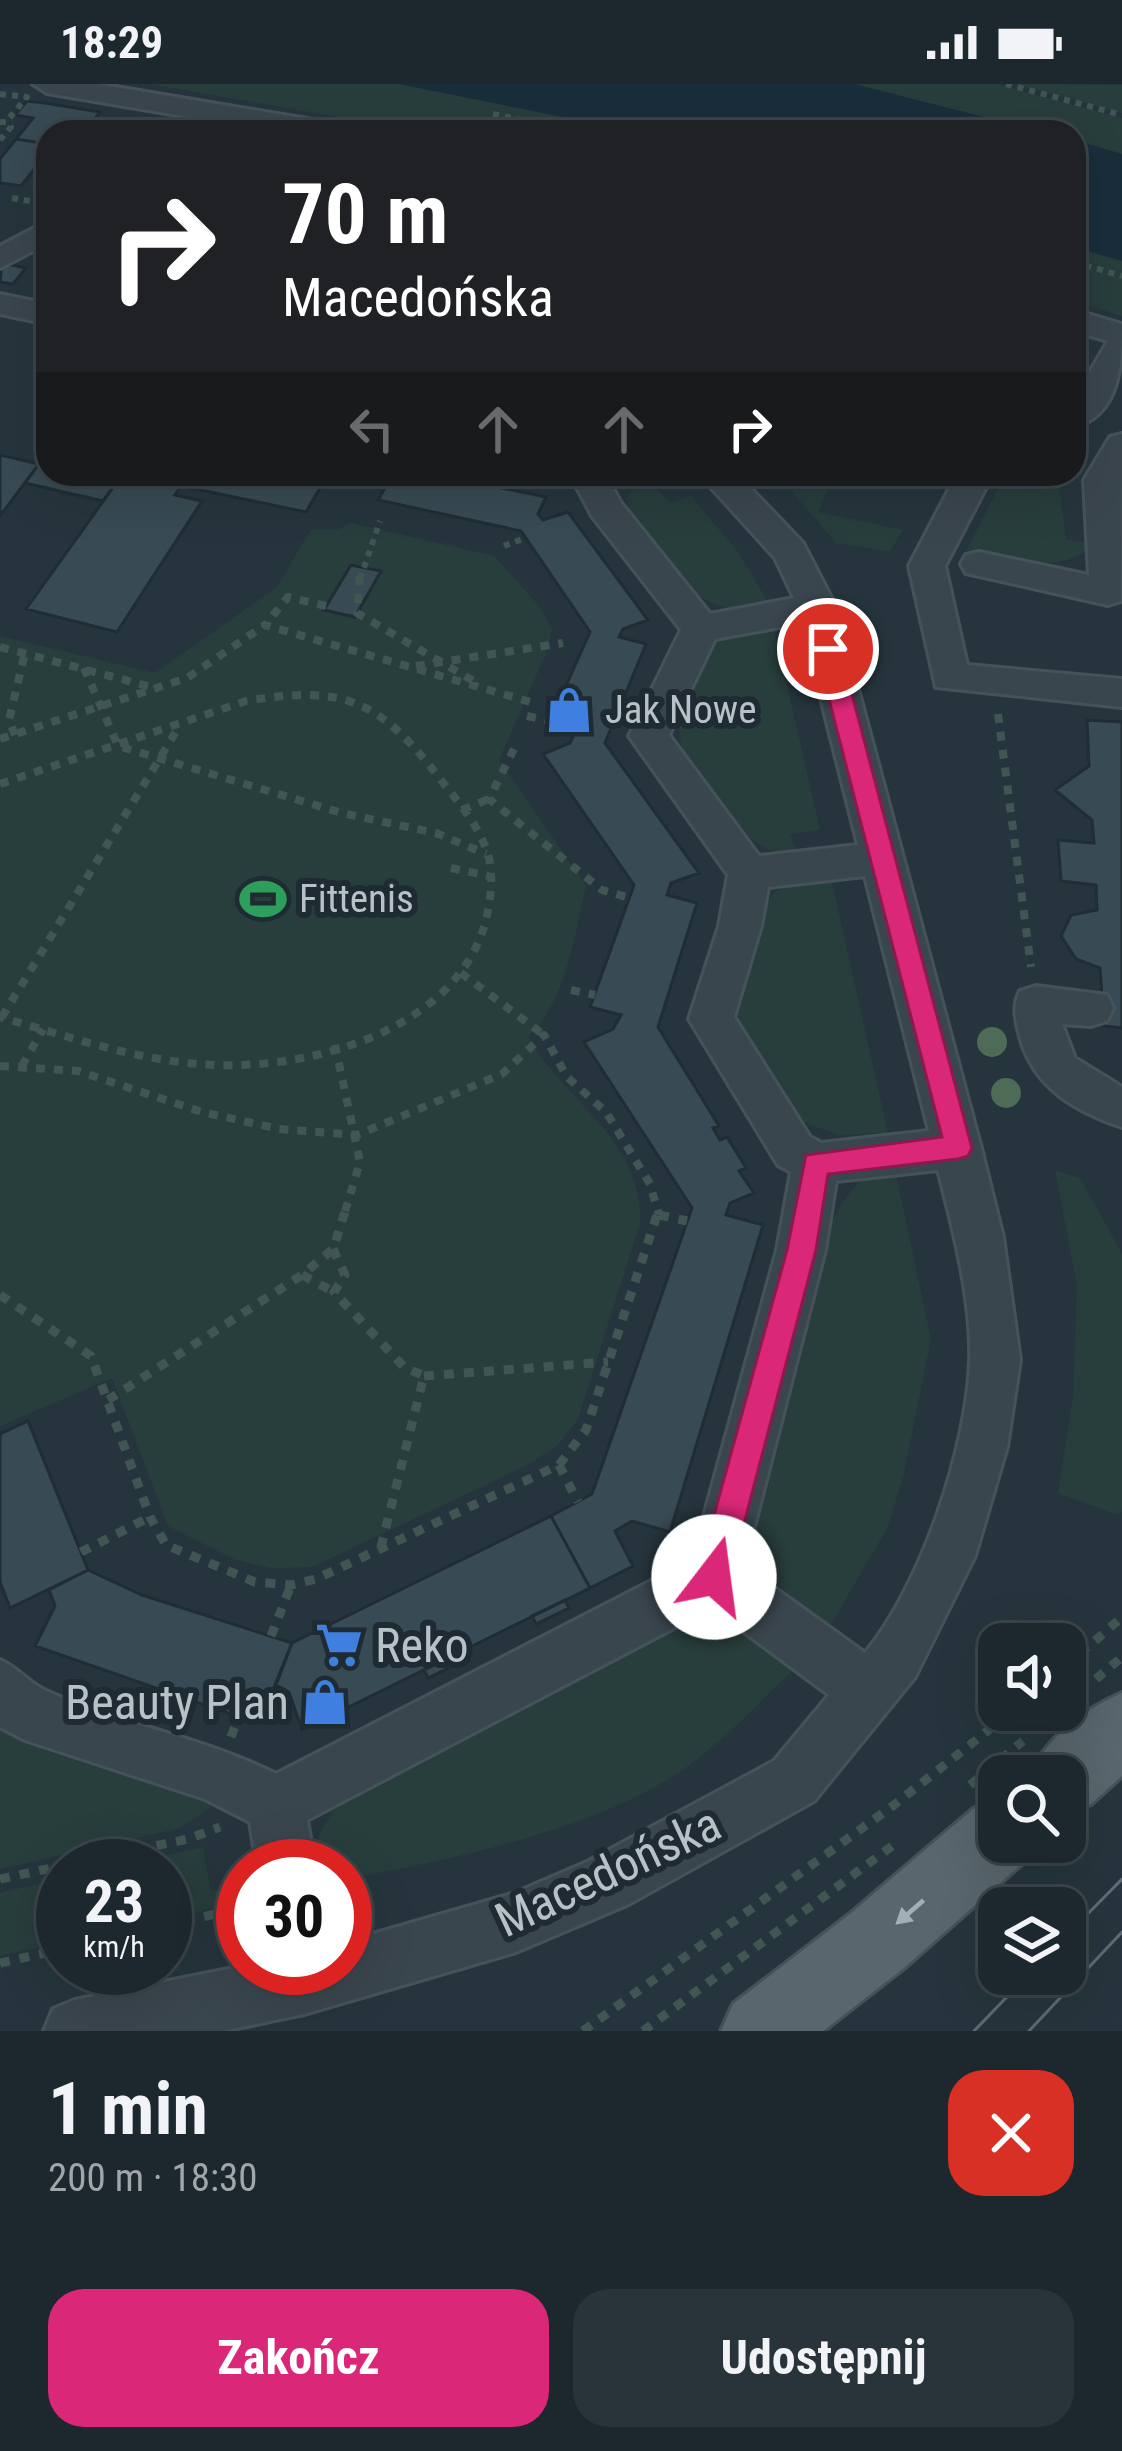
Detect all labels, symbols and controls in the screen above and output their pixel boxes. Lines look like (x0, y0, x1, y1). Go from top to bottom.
text: 18:29 (60, 16, 163, 69)
text: 70 m (282, 165, 449, 264)
icon: right (84, 168, 240, 324)
text: Macedońska (282, 266, 554, 329)
icon: left (339, 396, 405, 462)
icon: ahead (465, 396, 531, 462)
icon: ahead (591, 396, 657, 462)
icon: right (717, 396, 783, 462)
pin (777, 598, 879, 700)
icon: arrive (795, 616, 861, 682)
shop icon: Jak Nowe (544, 685, 594, 735)
place label: Jak Nowe (605, 687, 756, 733)
sports icon: Fittenis (238, 874, 288, 924)
place label: Fittenis (299, 876, 414, 922)
position arrow (651, 1514, 777, 1640)
place label: Reko (375, 1617, 469, 1674)
supermarket icon: Reko (314, 1620, 364, 1670)
map controls (978, 1623, 1086, 1995)
button: sound (978, 1623, 1086, 1731)
place label: Beauty Plan (65, 1674, 289, 1731)
shop icon: Beauty Plan (300, 1677, 350, 1727)
button: search (978, 1755, 1086, 1863)
street label: Macedońska (486, 1795, 730, 1949)
speed limit sign: 30 (216, 1839, 372, 1995)
text: 23 (84, 1866, 144, 1937)
button: layers (978, 1887, 1086, 1995)
one-way arrow (896, 1898, 925, 1925)
text: km/h (83, 1929, 145, 1964)
text: 1 min (48, 2067, 208, 2152)
button: close (948, 2070, 1074, 2196)
text: 200 m · 18:30 (48, 2155, 258, 2201)
button: Zakończ (48, 2289, 549, 2427)
button: Udostępnij (573, 2289, 1074, 2427)

